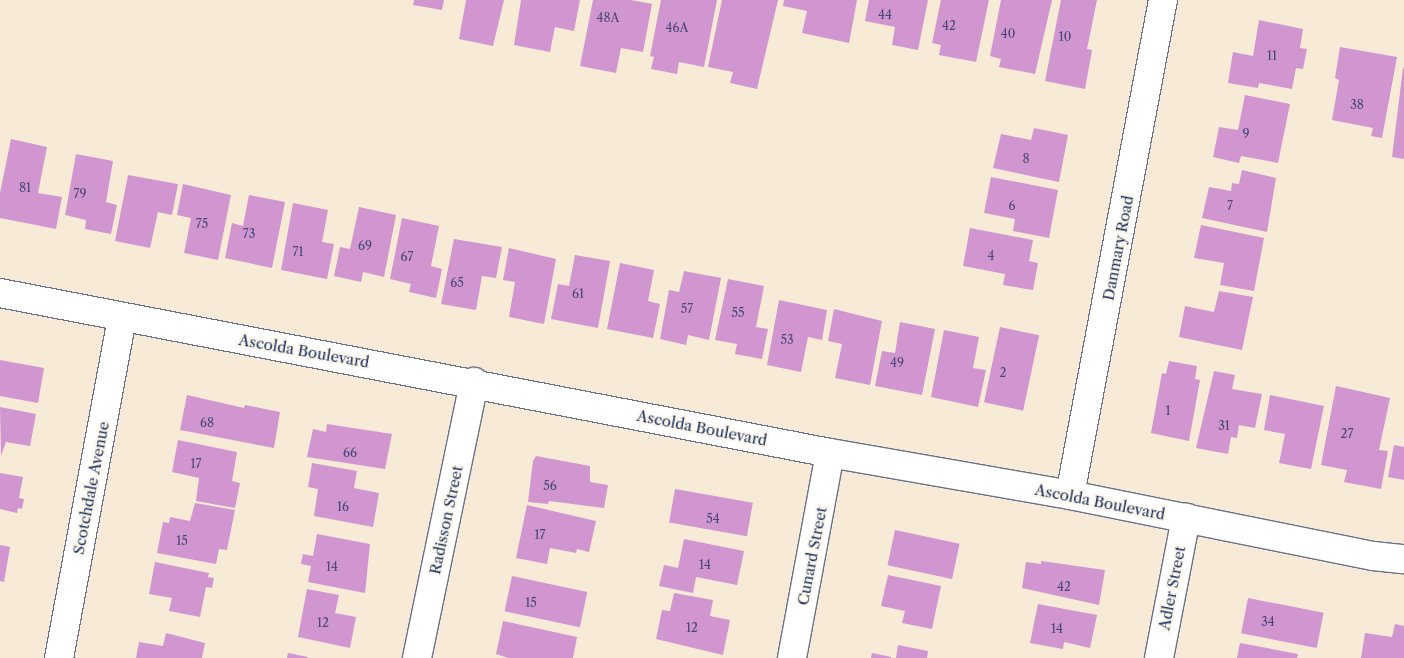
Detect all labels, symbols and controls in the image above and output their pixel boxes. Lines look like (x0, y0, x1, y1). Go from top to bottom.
house number: 44 (878, 8, 892, 22)
house number: 48A (597, 11, 619, 25)
house number: 42 (942, 19, 956, 33)
house number: 46A (666, 21, 688, 35)
house number: 40 (1001, 27, 1015, 41)
house number: 10 (1059, 30, 1071, 44)
house number: 11 (1267, 49, 1277, 63)
house number: 38 (1350, 98, 1364, 112)
house number: 9 (1242, 127, 1250, 141)
house number: 8 (1022, 152, 1030, 166)
house number: 81 (19, 181, 31, 195)
house number: 79 (74, 187, 86, 201)
street label: Danmary Road (1099, 194, 1137, 302)
house number: 6 (1008, 199, 1016, 213)
house number: 7 (1227, 199, 1233, 213)
house number: 75 (196, 217, 208, 231)
house number: 73 (243, 227, 255, 241)
house number: 69 (358, 239, 372, 253)
house number: 71 (293, 245, 303, 259)
house number: 4 (988, 249, 994, 263)
house number: 67 (401, 250, 413, 264)
house number: 65 (450, 276, 464, 290)
house number: 61 (572, 287, 584, 301)
house number: 57 (681, 302, 693, 316)
house number: 55 (731, 306, 745, 320)
street label: Ascolda Boulevard (237, 331, 371, 371)
house number: 53 (780, 333, 794, 347)
house number: 49 (890, 356, 904, 370)
house number: 2 (1000, 366, 1006, 380)
house number: 1 (1165, 404, 1171, 418)
street label: Ascolda Boulevard (635, 407, 769, 449)
house number: 68 (200, 416, 214, 430)
house number: 31 (1218, 419, 1230, 433)
street label: Scotchdale Avenue (69, 420, 113, 556)
house number: 27 (1341, 427, 1353, 441)
house number: 66 (343, 446, 357, 460)
house number: 17 (191, 457, 201, 471)
street label: Radisson Street (426, 464, 466, 576)
house number: 56 (543, 479, 557, 493)
street label: Ascolda Boulevard (1033, 481, 1167, 523)
house number: 16 (337, 500, 349, 514)
street label: Cunard Street (794, 505, 830, 607)
house number: 54 (706, 512, 720, 526)
house number: 17 (535, 528, 545, 542)
house number: 15 (176, 534, 188, 548)
street label: Adler Street (1155, 544, 1189, 632)
house number: 14 (699, 558, 711, 572)
house number: 14 (326, 560, 338, 574)
house number: 42 (1057, 580, 1071, 594)
house number: 15 (525, 596, 537, 610)
house number: 34 (1261, 615, 1275, 629)
house number: 12 (317, 616, 329, 630)
house number: 12 (686, 621, 698, 635)
house number: 14 (1051, 622, 1063, 636)

